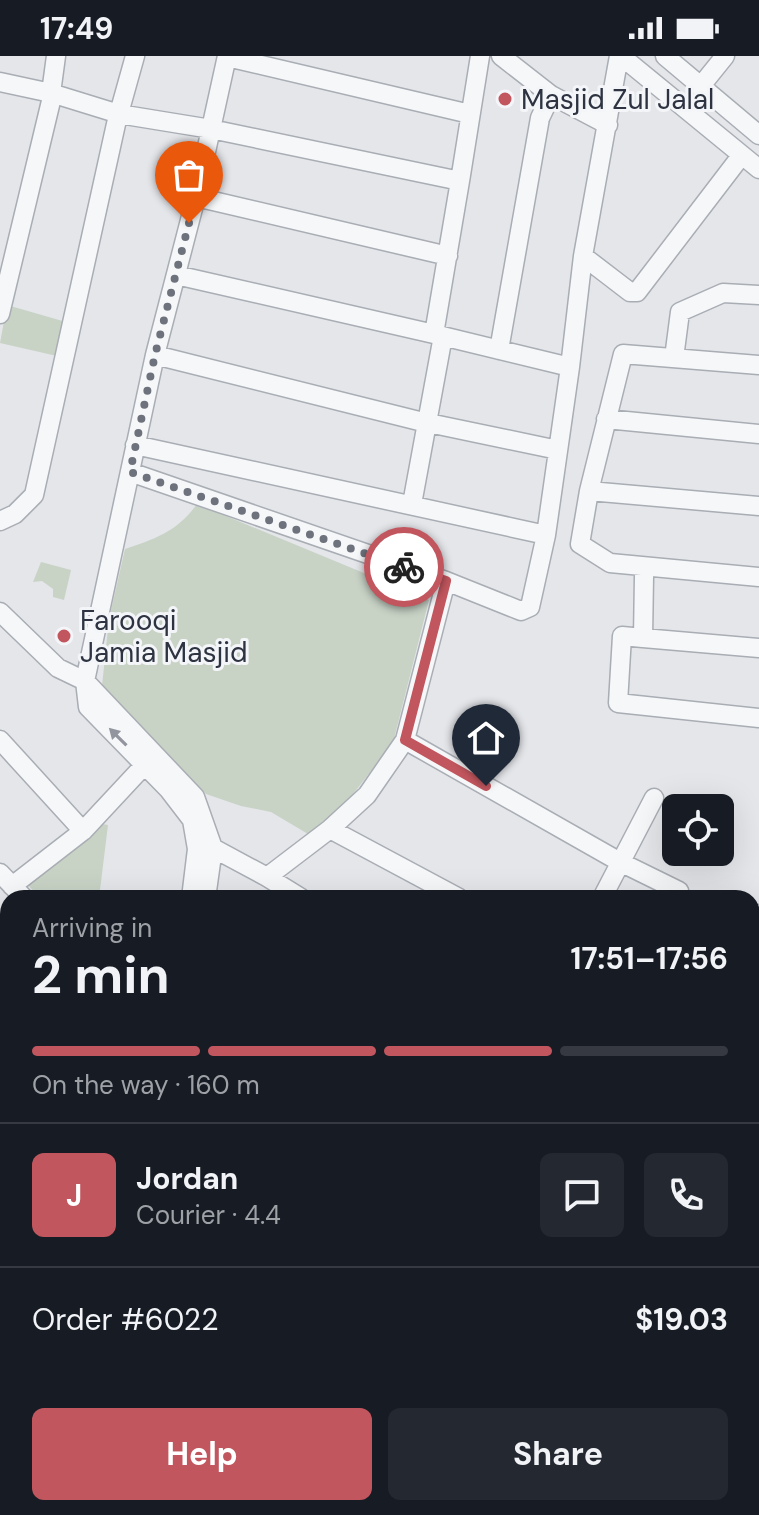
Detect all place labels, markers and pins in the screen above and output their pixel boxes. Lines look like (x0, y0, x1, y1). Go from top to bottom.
place label: Masjid Zul Jalal (521, 81, 714, 118)
marker: Masjid Zul Jalal (496, 90, 514, 108)
pin (155, 141, 223, 223)
place label: Farooqi Jamia Masjid (80, 602, 248, 671)
marker: Farooqi Jamia Masjid (55, 627, 73, 645)
pin (452, 704, 520, 786)

